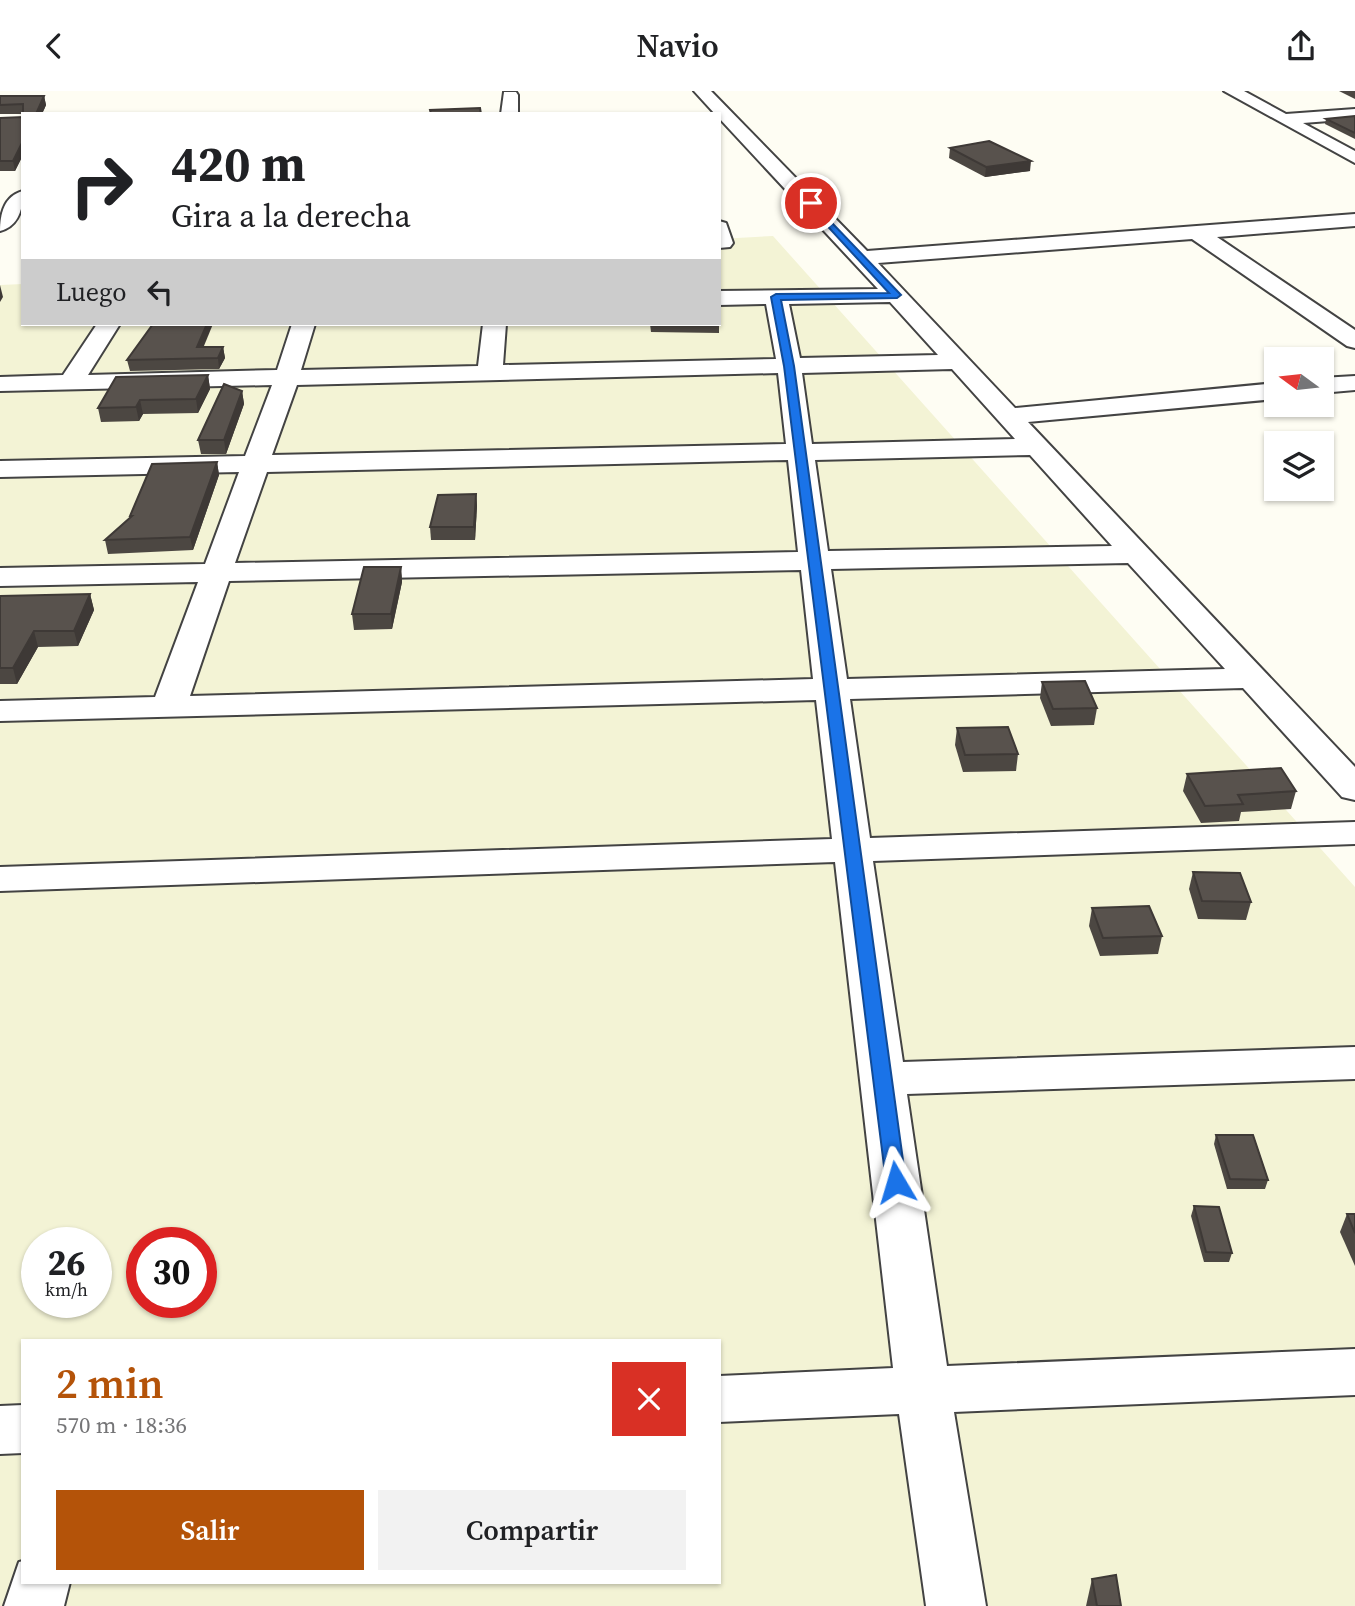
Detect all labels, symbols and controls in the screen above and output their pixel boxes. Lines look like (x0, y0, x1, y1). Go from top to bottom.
text: Navio (636, 24, 719, 68)
icon: back (35, 27, 73, 65)
icon: share (1282, 27, 1320, 65)
text: 420 m (171, 130, 306, 197)
icon: right (56, 140, 147, 231)
pin (781, 173, 841, 233)
icon: arrive (792, 184, 830, 222)
text: Gira a la derecha (171, 194, 411, 238)
icon: left (141, 273, 179, 311)
text: Luego (56, 274, 127, 310)
north arrow (1264, 347, 1334, 417)
map controls (1264, 347, 1334, 501)
button: layers (1264, 431, 1334, 501)
position arrow (859, 1145, 933, 1219)
speed limit sign: 30 (126, 1227, 217, 1318)
text: 26 (48, 1239, 85, 1287)
text: km/h (45, 1277, 88, 1302)
text: 2 min (56, 1354, 164, 1412)
button: close (612, 1362, 686, 1436)
text: 570 m · 18:36 (56, 1409, 187, 1441)
button: Salir (56, 1490, 364, 1570)
button: Compartir (378, 1490, 686, 1570)

